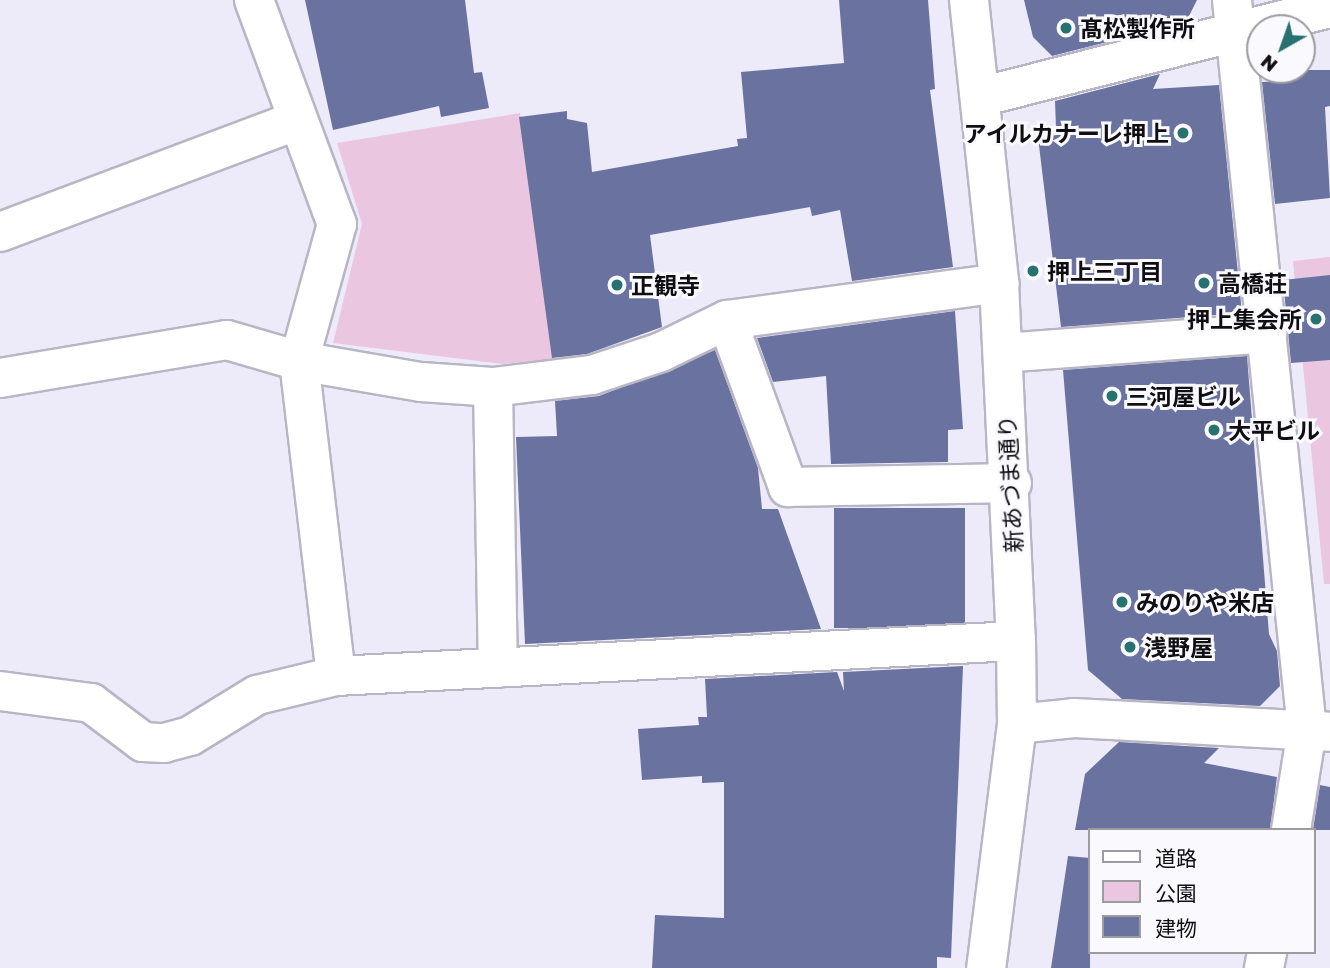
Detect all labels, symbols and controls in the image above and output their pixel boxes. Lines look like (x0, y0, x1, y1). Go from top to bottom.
place label: 髙松製作所 (1080, 14, 1195, 42)
north arrow (1246, 14, 1316, 84)
marker: 髙松製作所 (1058, 20, 1074, 36)
text: N (1256, 50, 1281, 77)
place label: アイルカナーレ押上 (962, 119, 1169, 147)
marker: アイルカナーレ押上 (1175, 125, 1191, 141)
place label: 押上三丁目 (1047, 257, 1162, 285)
marker: 押上三丁目 (1025, 263, 1041, 279)
place label: 高橋荘 (1218, 269, 1287, 297)
place label: 正観寺 (631, 271, 700, 299)
marker: 高橋荘 (1196, 275, 1212, 291)
marker: 正観寺 (609, 277, 625, 293)
place label: 押上集会所 (1187, 305, 1302, 333)
marker: 押上集会所 (1308, 311, 1324, 327)
place label: 三河屋ビル (1126, 382, 1241, 410)
marker: 三河屋ビル (1104, 388, 1120, 404)
street label: 新あづま通り (993, 414, 1027, 554)
place label: 大平ビル (1228, 416, 1320, 444)
marker: 大平ビル (1206, 422, 1222, 438)
place label: みのりや米店 (1136, 588, 1274, 616)
marker: みのりや米店 (1114, 594, 1130, 610)
place label: 浅野屋 (1144, 633, 1213, 661)
marker: 浅野屋 (1122, 639, 1138, 655)
legend (1088, 828, 1316, 954)
text: 道路 (1155, 845, 1197, 871)
text: 公園 (1155, 880, 1197, 906)
text: 建物 (1155, 915, 1197, 941)

